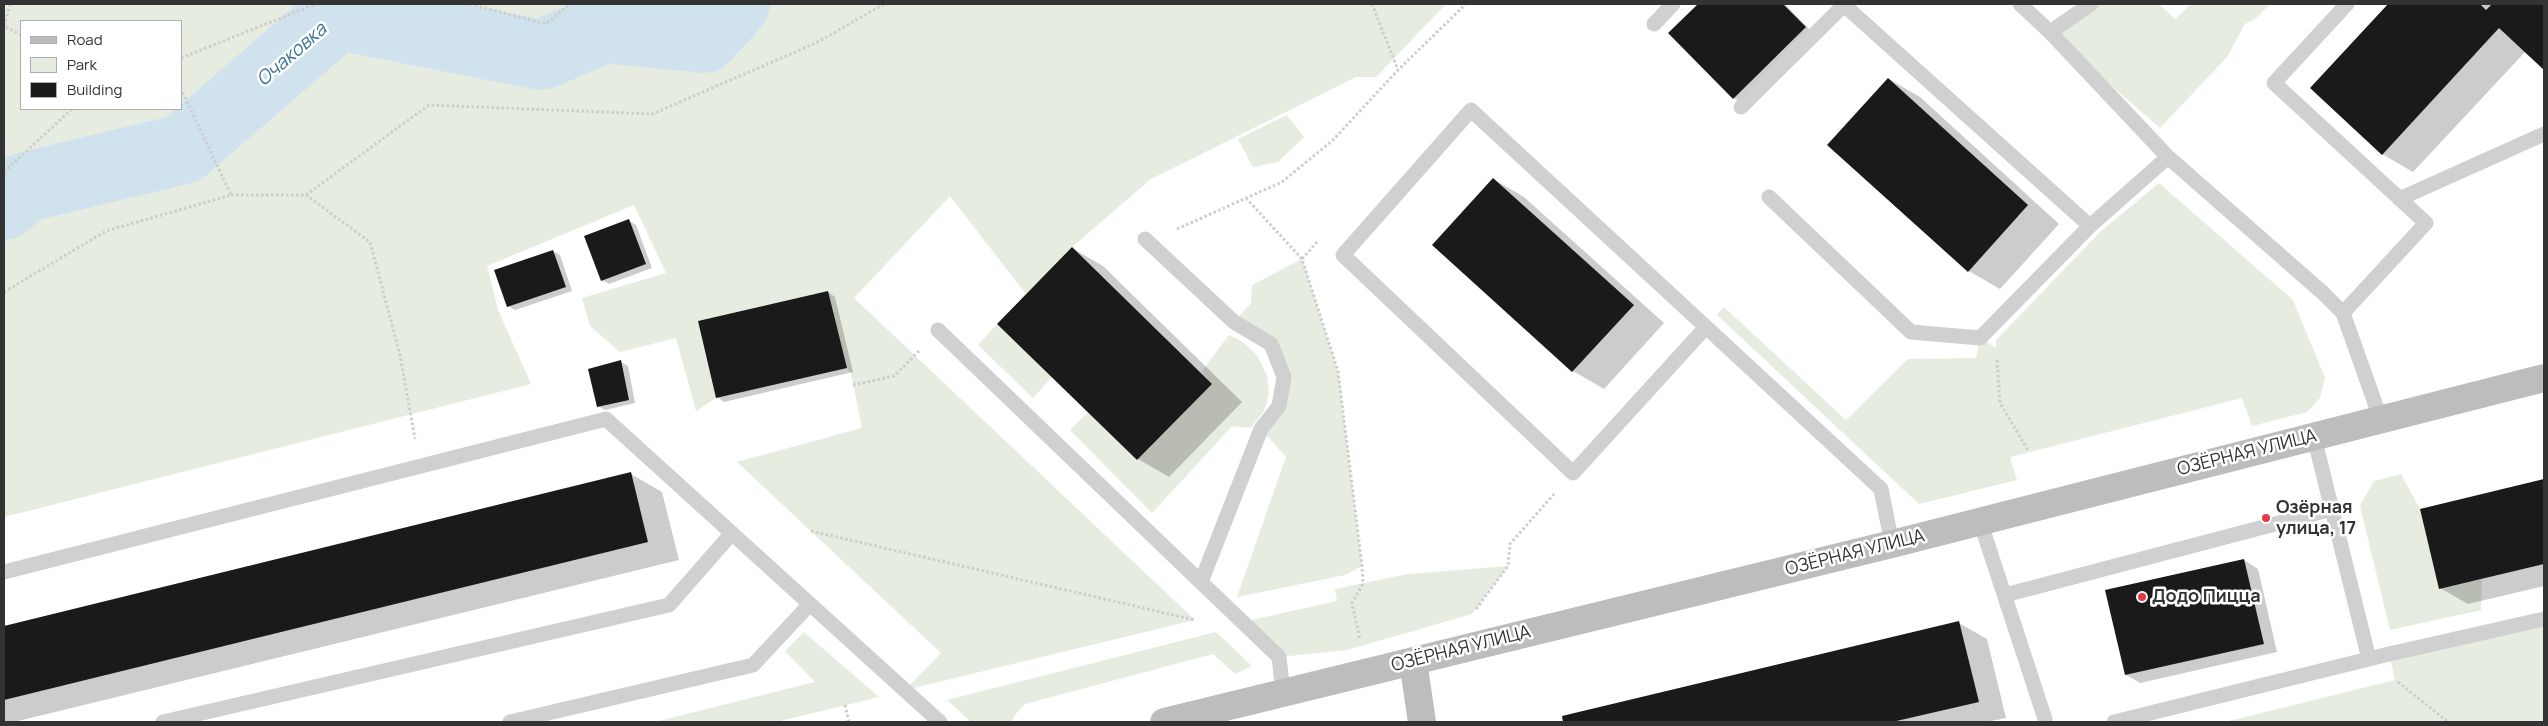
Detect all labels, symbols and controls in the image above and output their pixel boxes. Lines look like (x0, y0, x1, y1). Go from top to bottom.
water label: Очаковка (252, 18, 332, 92)
legend (20, 20, 182, 110)
text: Road (67, 29, 103, 50)
text: Park (67, 54, 97, 75)
text: Building (67, 79, 122, 100)
street label: ОЗЁРНАЯ УЛИЦА (2175, 425, 2319, 481)
place label: Озёрная улица, 17 (2276, 497, 2356, 540)
marker: Озёрная улица, 17 (2260, 512, 2272, 524)
street label: ОЗЁРНАЯ УЛИЦА (1783, 525, 1927, 581)
place label: Додо Пицца (2152, 586, 2261, 608)
marker: Додо Пицца (2136, 591, 2148, 603)
street label: ОЗЁРНАЯ УЛИЦА (1389, 621, 1533, 677)

